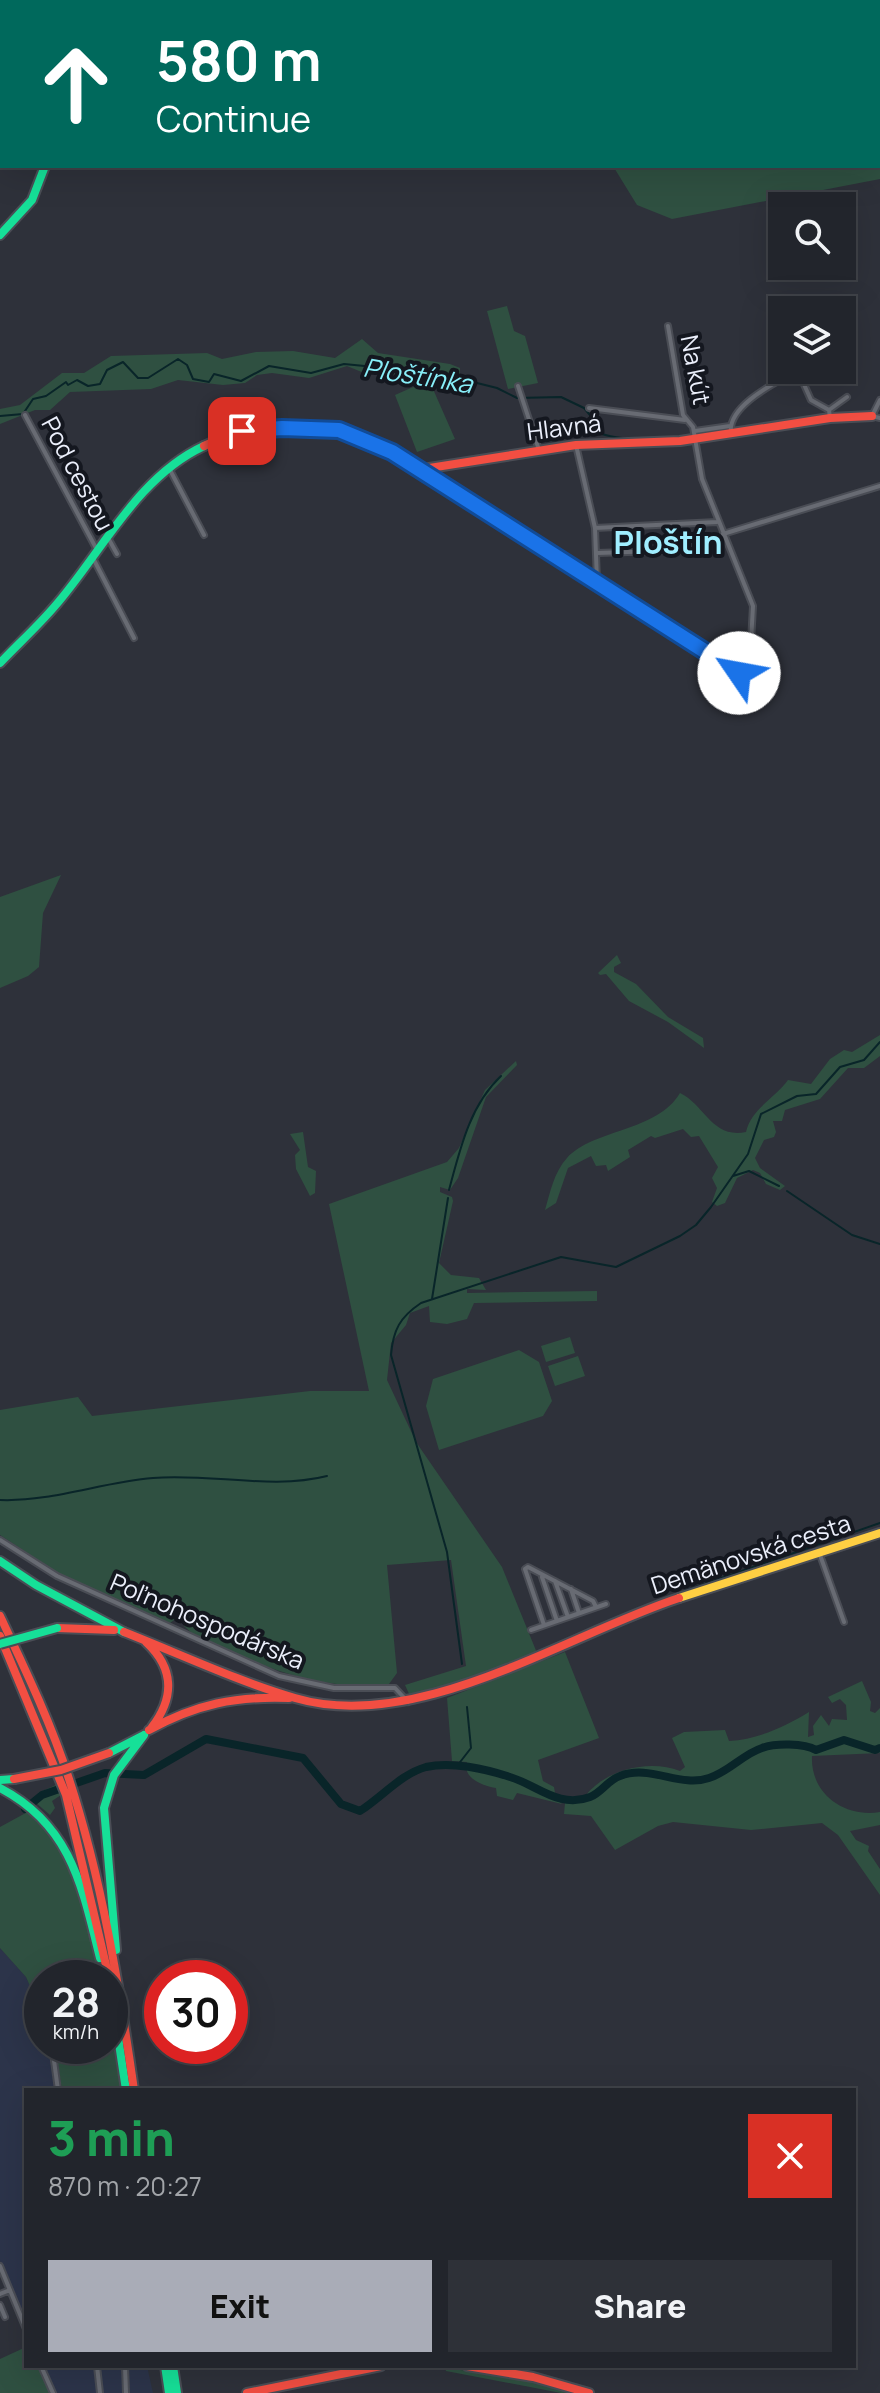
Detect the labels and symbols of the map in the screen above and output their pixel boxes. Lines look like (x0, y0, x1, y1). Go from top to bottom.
street label: Na kút (674, 332, 719, 407)
water label: Ploštínka (361, 349, 477, 402)
pin (208, 397, 276, 465)
street label: Hlavná (525, 406, 603, 447)
street label: Pod cestou (34, 410, 122, 536)
district label: Ploštín (614, 520, 722, 564)
position arrow (697, 631, 781, 715)
street label: Demänovská cesta (646, 1506, 855, 1601)
street label: Poľnohospodárska (105, 1565, 310, 1676)
speed limit sign: 30 (144, 1960, 248, 2064)

